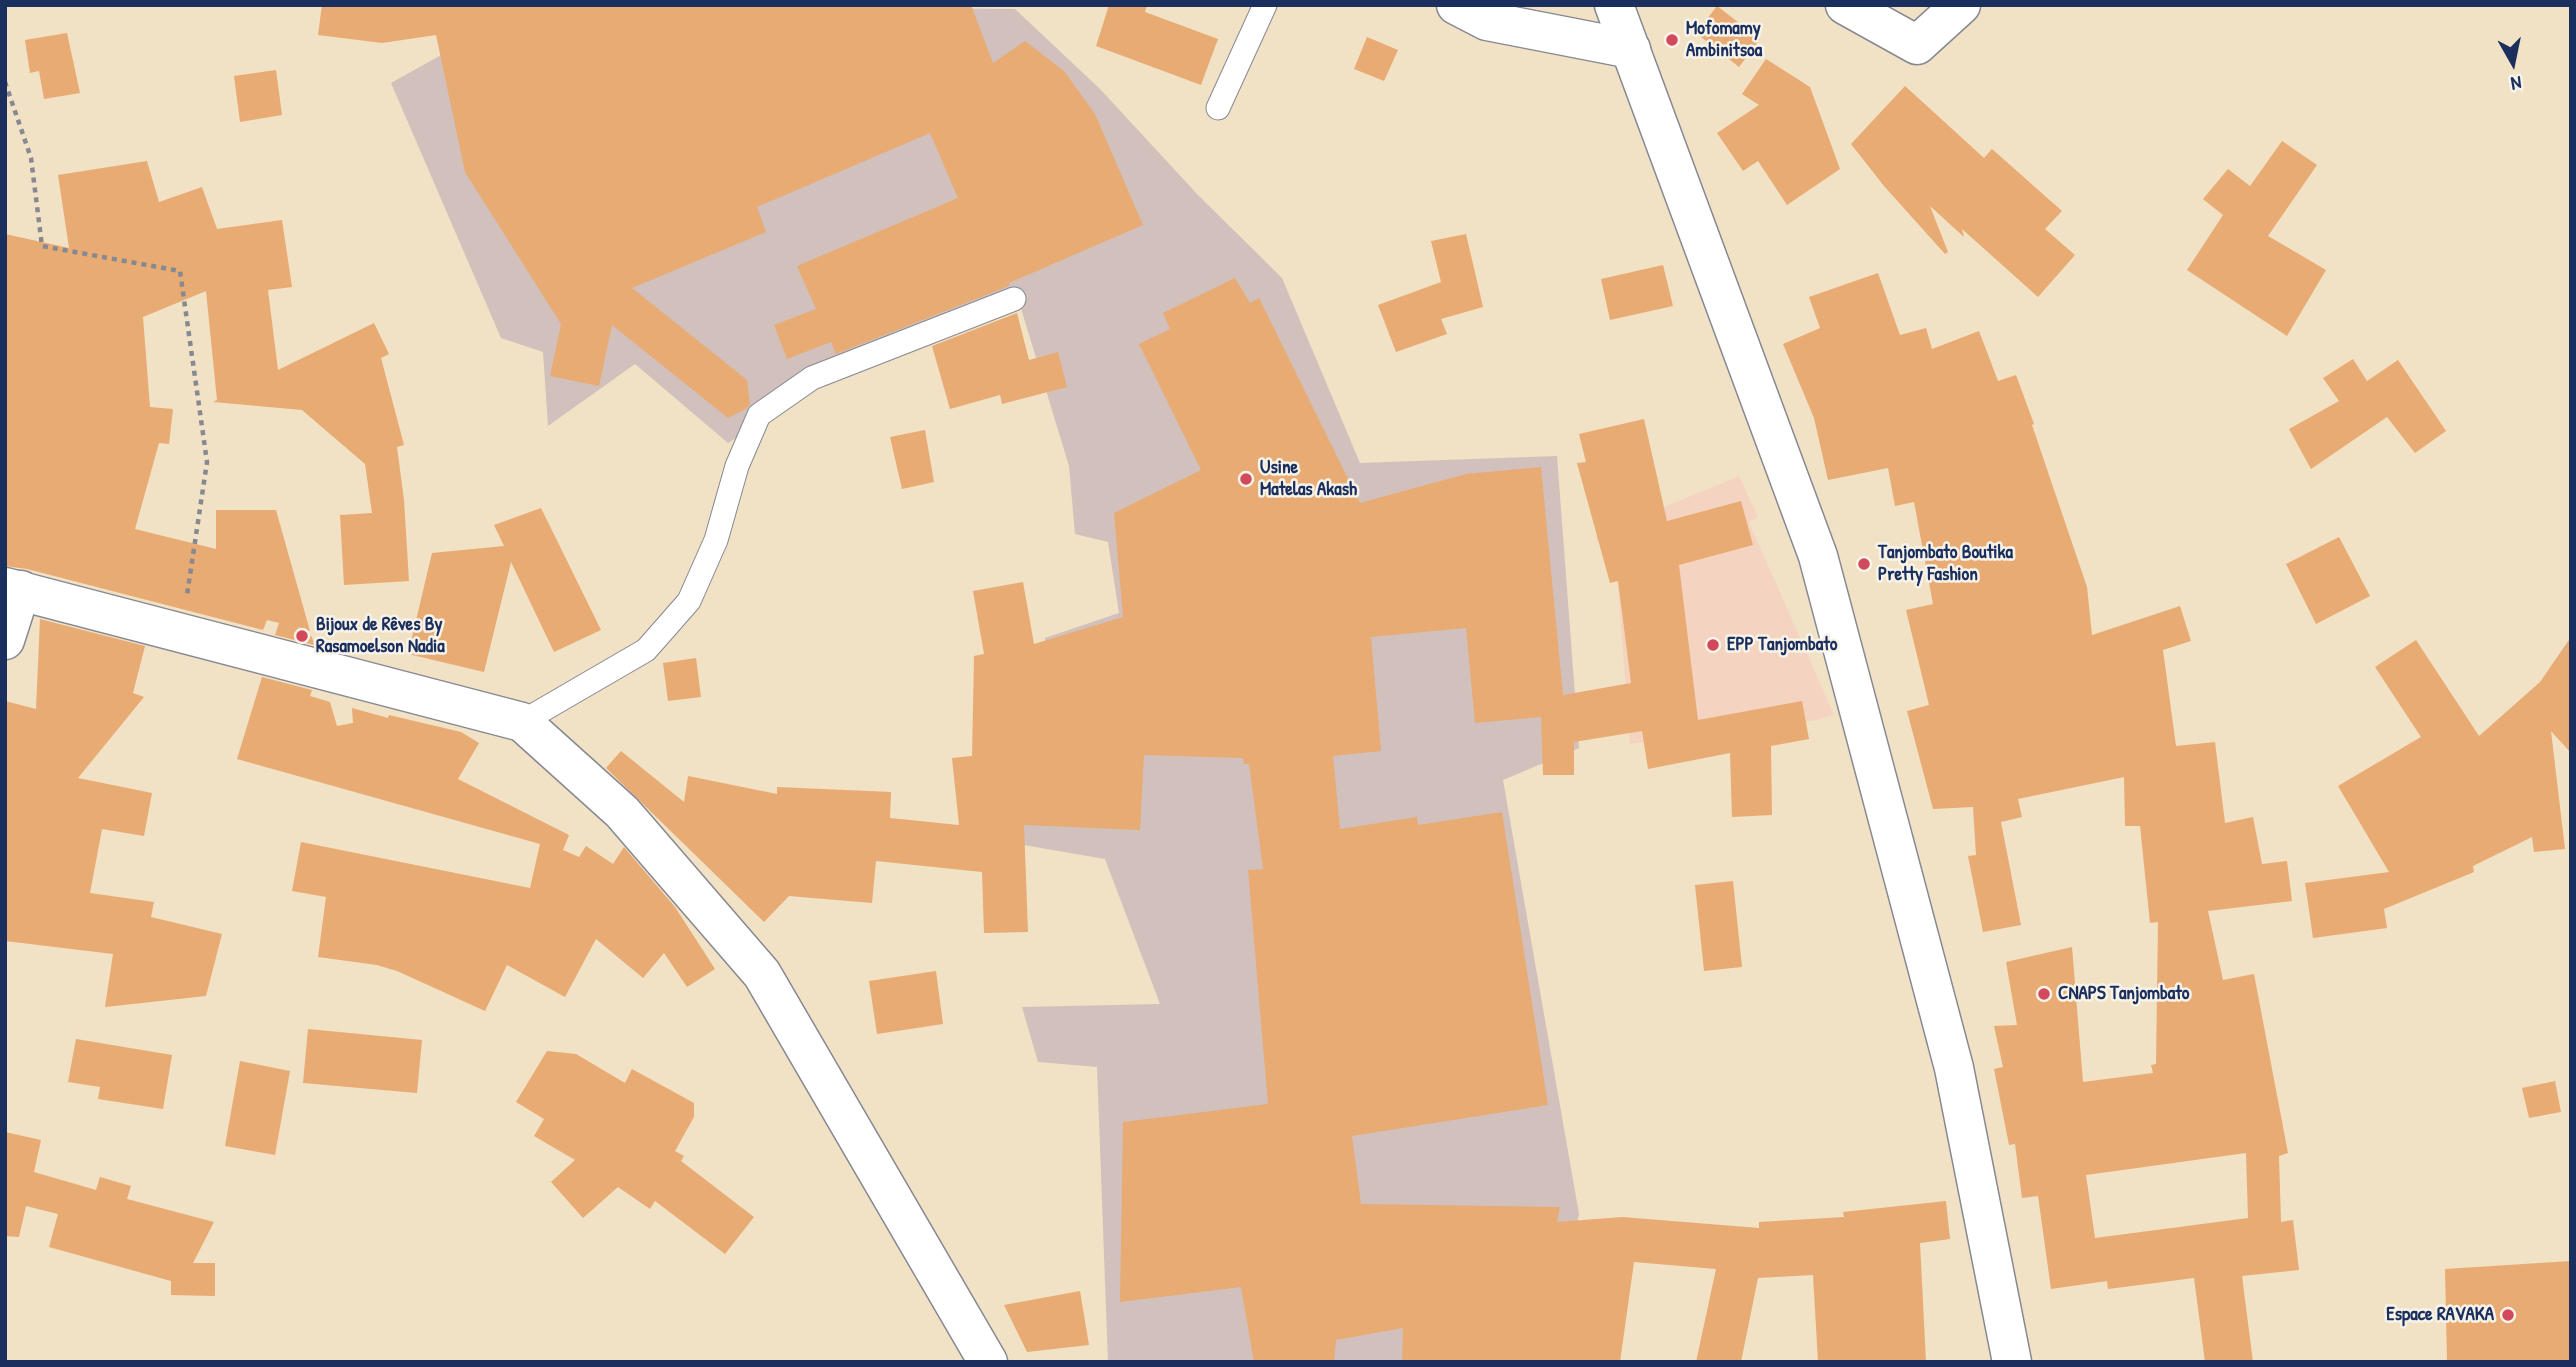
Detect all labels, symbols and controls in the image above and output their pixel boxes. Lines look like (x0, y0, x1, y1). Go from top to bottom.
place label: Mofomamy Ambinitsoa (1686, 18, 1762, 62)
north arrow (2478, 28, 2548, 98)
marker: Mofomamy Ambinitsoa (1664, 32, 1680, 48)
text: N (2509, 70, 2523, 97)
place label: Usine Matelas Akash (1260, 457, 1357, 501)
marker: Usine Matelas Akash (1238, 471, 1254, 487)
place label: Tanjombato Boutika Pretty Fashion (1878, 542, 2013, 586)
marker: Tanjombato Boutika Pretty Fashion (1856, 556, 1872, 572)
place label: Bijoux de Rêves By Rasamoelson Nadia (316, 614, 445, 658)
marker: Bijoux de Rêves By Rasamoelson Nadia (294, 628, 310, 644)
place label: EPP Tanjombato (1727, 634, 1837, 656)
marker: EPP Tanjombato (1705, 637, 1721, 653)
place label: CNAPS Tanjombato (2058, 983, 2189, 1005)
marker: CNAPS Tanjombato (2036, 986, 2052, 1002)
place label: Espace RAVAKA (2386, 1304, 2494, 1326)
marker: Espace RAVAKA (2500, 1307, 2516, 1323)

